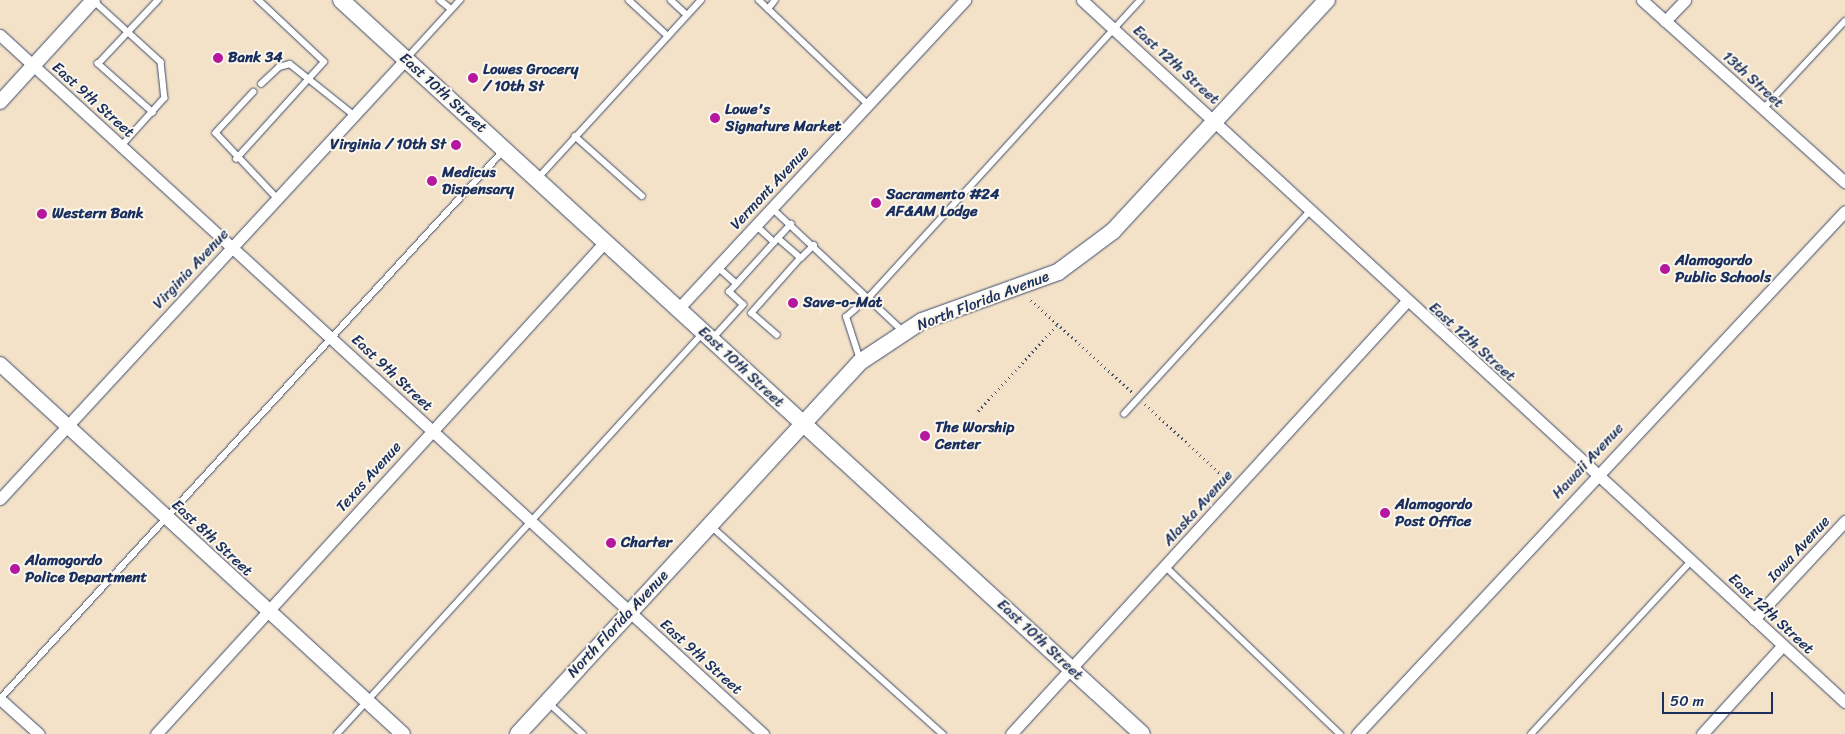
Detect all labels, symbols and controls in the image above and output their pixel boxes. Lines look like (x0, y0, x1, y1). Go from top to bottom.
street label: East 12th Street (1129, 21, 1223, 109)
street label: 13th Street (1719, 48, 1787, 112)
place label: Bank 34 (228, 49, 283, 67)
street label: East 10th Street (396, 49, 490, 137)
marker: Bank 34 (212, 52, 224, 64)
street label: East 9th Street (48, 58, 138, 142)
place label: Lowes Grocery / 10th St (483, 60, 579, 95)
marker: Lowes Grocery / 10th St (467, 72, 479, 84)
place label: Lowe's Signature Market (725, 100, 841, 135)
marker: Lowe's Signature Market (709, 112, 721, 124)
place label: Virginia / 10th St (330, 136, 446, 154)
marker: Virginia / 10th St (450, 139, 462, 151)
street label: Vermont Avenue (727, 143, 813, 233)
place label: Medicus Dispensary (442, 163, 514, 198)
marker: Medicus Dispensary (426, 175, 438, 187)
place label: Sacramento #24 AF&AM Lodge (886, 185, 999, 220)
marker: Sacramento #24 AF&AM Lodge (870, 197, 882, 209)
place label: Western Bank (52, 205, 144, 223)
marker: Western Bank (36, 208, 48, 220)
street label: Virginia Avenue (149, 225, 233, 313)
place label: Alamogordo Public Schools (1675, 251, 1771, 286)
marker: Alamogordo Public Schools (1659, 263, 1671, 275)
street label: North Florida Avenue (914, 268, 1052, 334)
place label: Save-o-Mat (803, 294, 882, 312)
marker: Save-o-Mat (787, 297, 799, 309)
street label: East 12th Street (1425, 298, 1519, 386)
street label: East 10th Street (694, 323, 788, 411)
street label: East 9th Street (348, 331, 436, 415)
place label: The Worship Center (935, 418, 1015, 453)
street label: Hawaii Avenue (1549, 420, 1627, 502)
marker: The Worship Center (919, 430, 931, 442)
street label: Texas Avenue (333, 438, 405, 516)
street label: Alaska Avenue (1159, 466, 1237, 550)
place label: Alamogordo Post Office (1395, 495, 1472, 530)
street label: East 8th Street (168, 496, 256, 580)
marker: Alamogordo Post Office (1379, 507, 1391, 519)
street label: Iowa Avenue (1764, 512, 1834, 586)
place label: Charter (621, 534, 672, 552)
marker: Charter (605, 537, 617, 549)
place label: Alamogordo Police Department (25, 551, 146, 586)
marker: Alamogordo Police Department (9, 563, 21, 575)
street label: North Florida Avenue (564, 567, 672, 681)
street label: East 12th Street (1725, 570, 1817, 658)
street label: East 10th Street (993, 596, 1087, 684)
street label: East 9th Street (656, 615, 746, 699)
scale bar (1665, 682, 1776, 714)
text: 50 m (1670, 688, 1704, 714)

